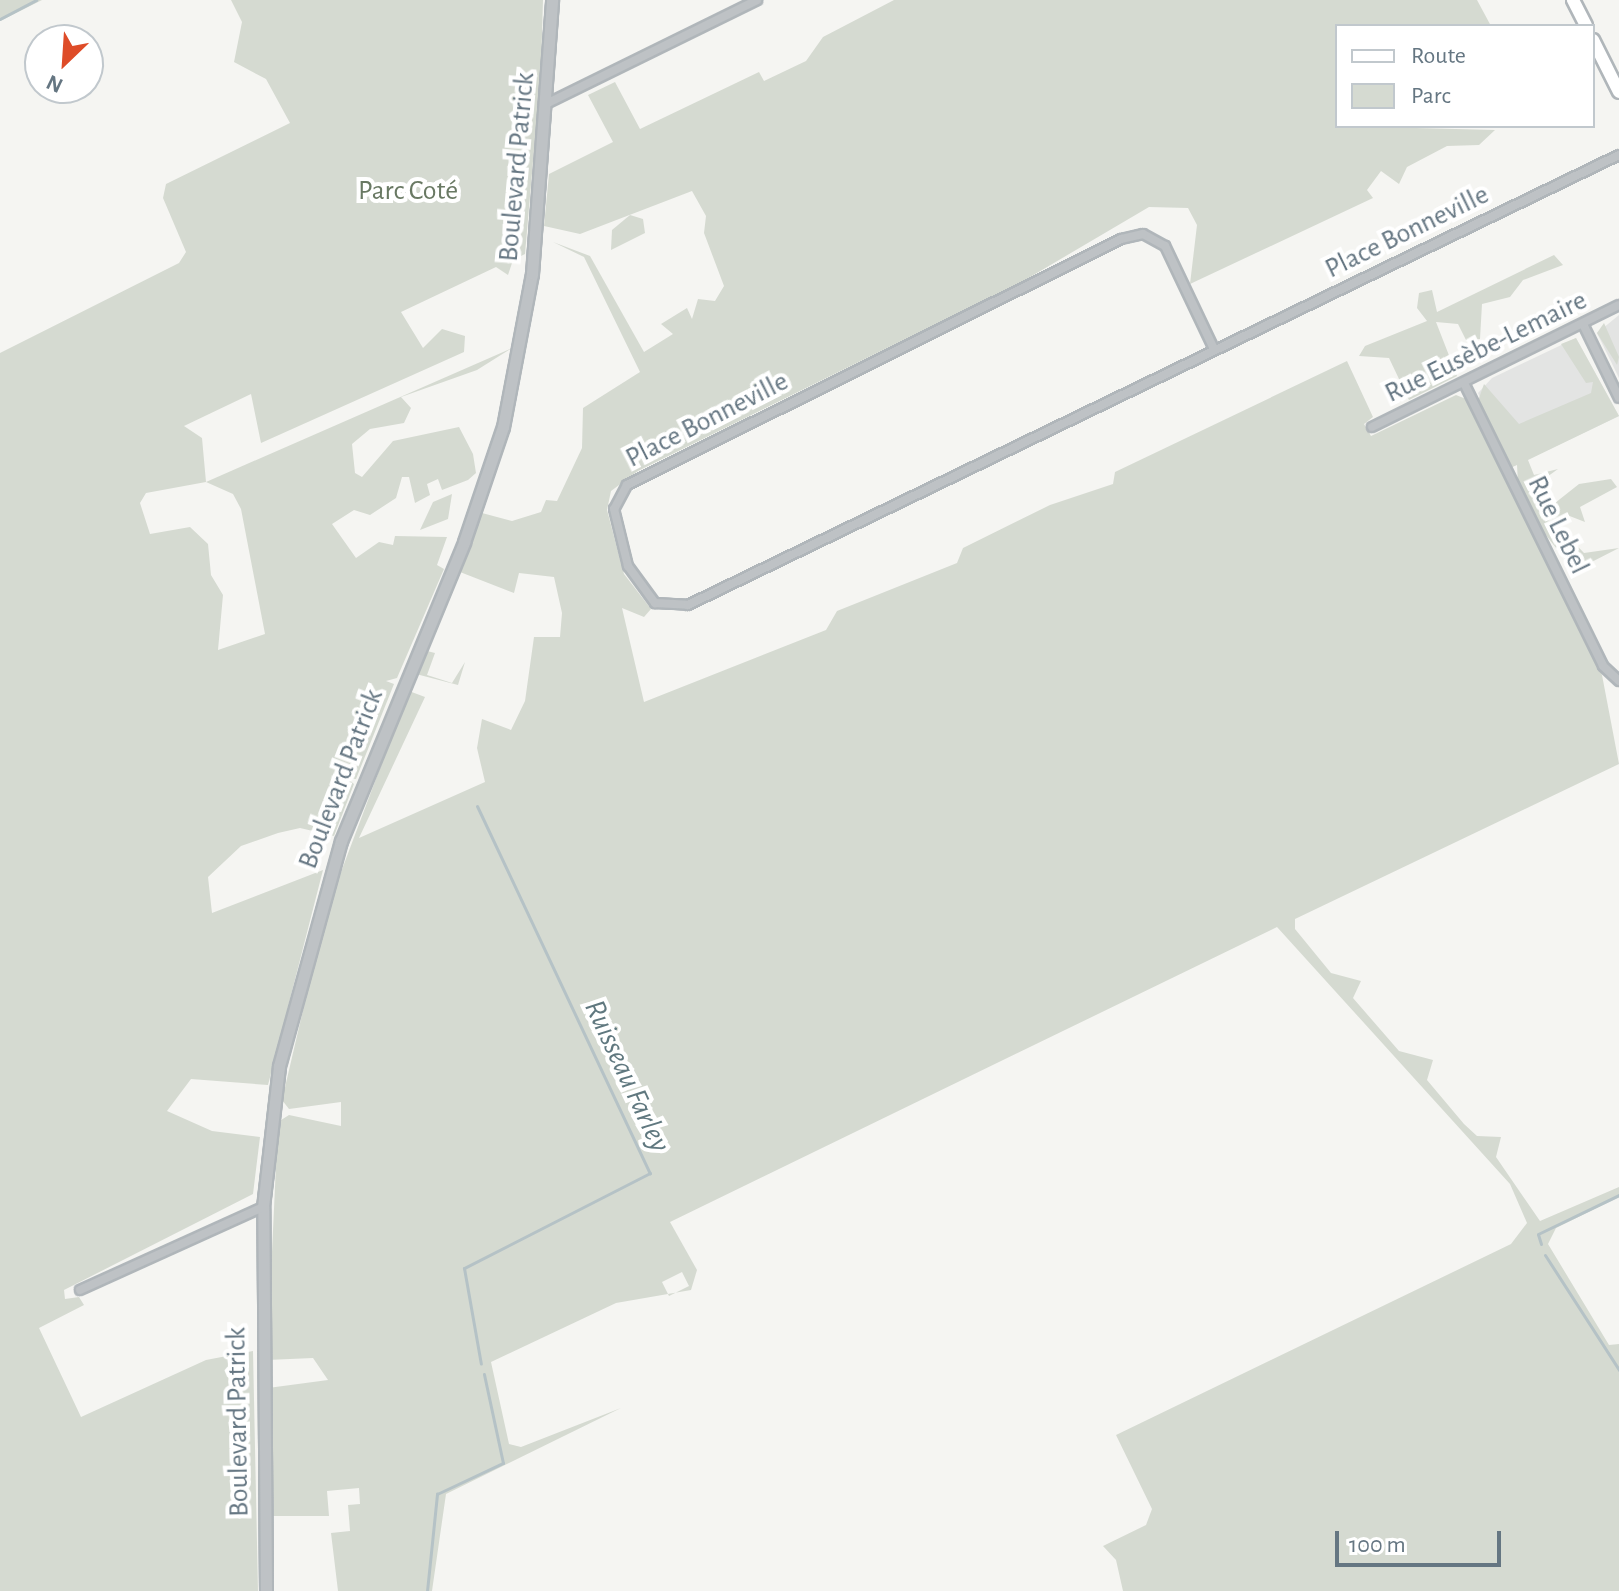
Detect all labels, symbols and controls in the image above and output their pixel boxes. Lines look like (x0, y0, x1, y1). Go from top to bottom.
north arrow (24, 24, 104, 104)
legend (1335, 24, 1595, 128)
text: Route (1411, 44, 1466, 68)
text: N (43, 71, 66, 97)
street label: Boulevard Patrick (492, 71, 542, 263)
text: Parc (1411, 84, 1451, 108)
park label: Parc Coté (358, 174, 458, 208)
street label: Place Bonneville (1320, 178, 1494, 286)
street label: Rue Eusèbe-Lemaire (1380, 284, 1592, 410)
street label: Place Bonneville (620, 365, 794, 475)
street label: Rue Lebel (1520, 470, 1596, 580)
street label: Boulevard Patrick (291, 684, 391, 874)
water label: Ruisseau Farley (576, 994, 678, 1158)
street label: Boulevard Patrick (220, 1327, 256, 1517)
scale bar (1339, 1515, 1505, 1565)
text: 100 m (1349, 1533, 1406, 1557)

